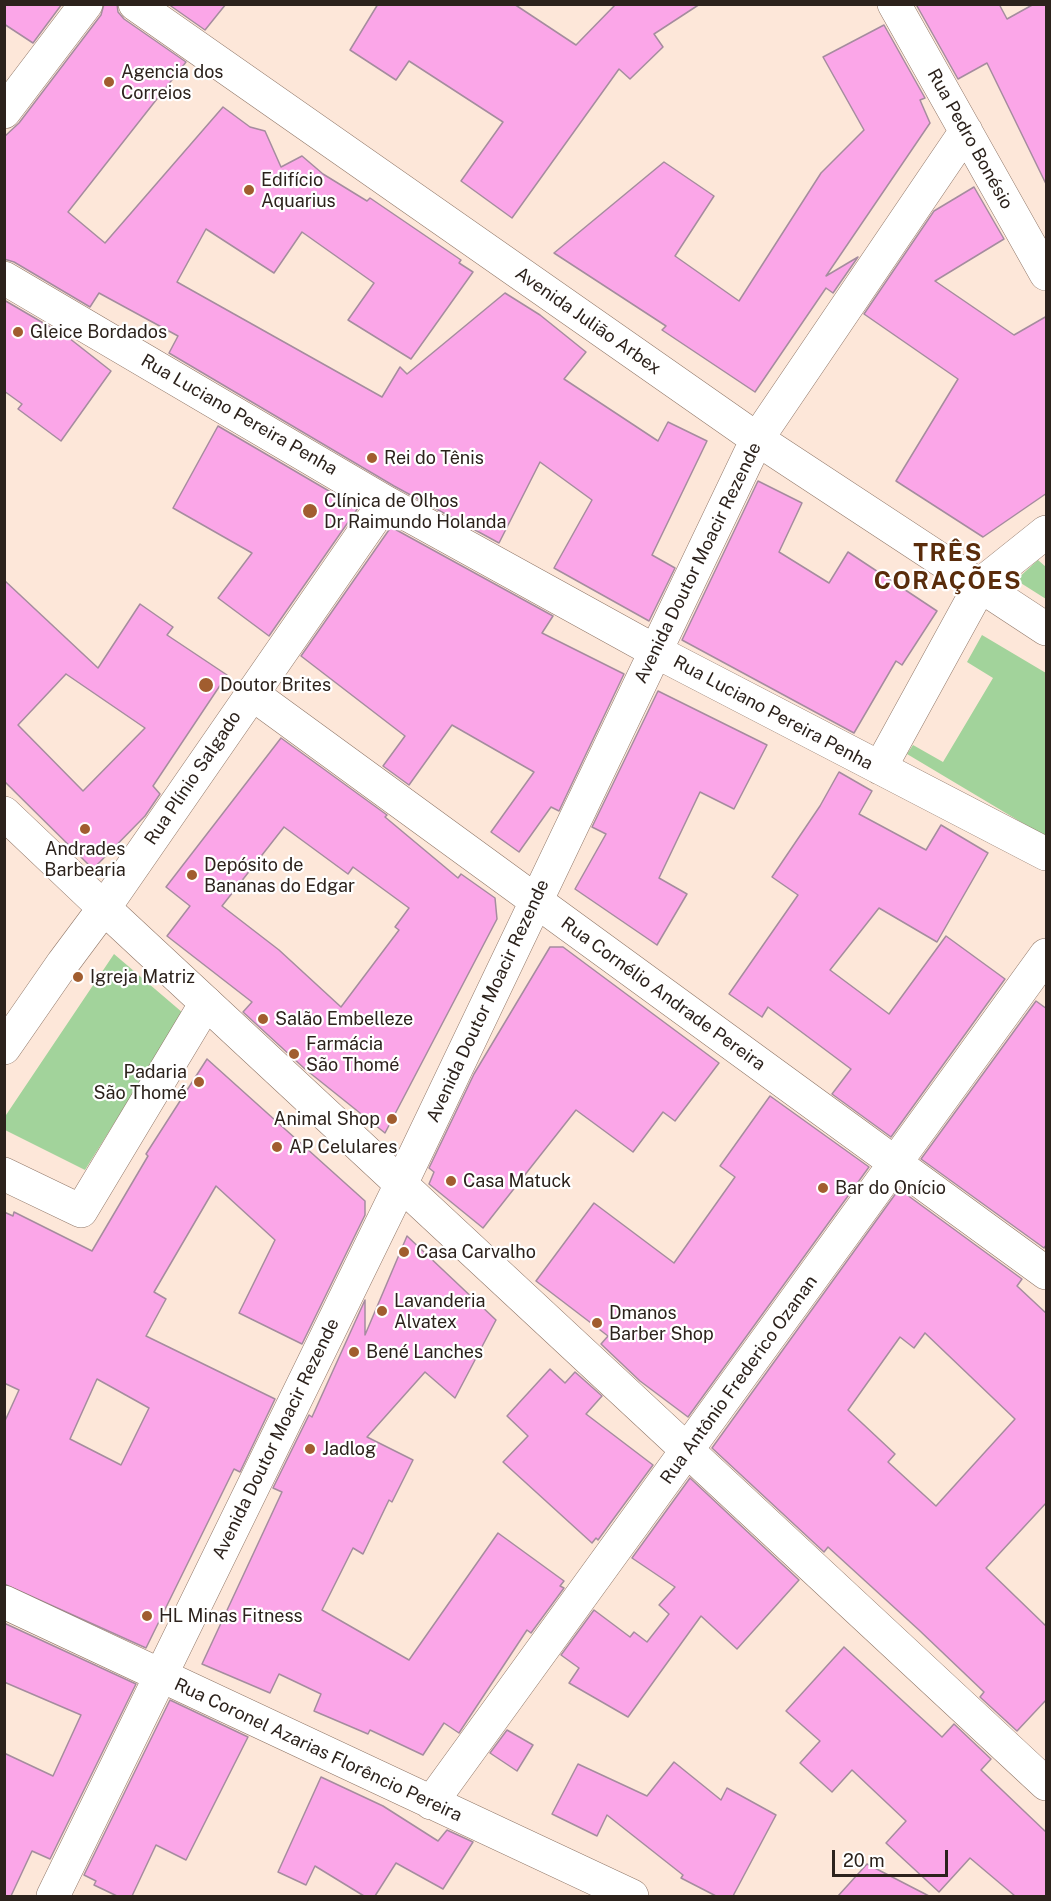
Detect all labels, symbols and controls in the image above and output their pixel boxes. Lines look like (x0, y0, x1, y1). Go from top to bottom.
place label: Agencia dos Correios (121, 61, 223, 104)
street label: Rua Pedro Bonésio (922, 65, 1018, 213)
marker: Agencia dos Correios (102, 75, 116, 89)
place label: Edifício Aquarius (261, 169, 336, 212)
marker: Edifício Aquarius (242, 183, 256, 197)
street label: Avenida Julião Arbex (511, 263, 665, 379)
place label: Gleice Bordados (30, 321, 167, 343)
marker: Gleice Bordados (11, 325, 25, 339)
street label: Rua Luciano Pereira Penha (137, 350, 341, 480)
street label: Avenida Doutor Moacir Rezende (630, 439, 766, 687)
place label: Rei do Tênis (384, 447, 484, 469)
marker: Rei do Tênis (365, 451, 379, 465)
place label: Clínica de Olhos Dr Raimundo Holanda (324, 490, 506, 532)
marker: Clínica de Olhos Dr Raimundo Holanda (301, 502, 319, 520)
district label: TRÊS CORAÇÕES (874, 540, 1022, 596)
street label: Rua Luciano Pereira Penha (669, 651, 877, 775)
place label: Doutor Brites (220, 674, 331, 696)
marker: Doutor Brites (197, 676, 215, 694)
street label: Rua Plínio Salgado (140, 707, 246, 849)
marker: Andrades Barbearia (78, 822, 92, 836)
place label: Andrades Barbearia (44, 838, 126, 880)
place label: Depósito de Bananas do Edgar (204, 854, 355, 896)
marker: Depósito de Bananas do Edgar (185, 868, 199, 882)
street label: Avenida Doutor Moacir Rezende (422, 876, 554, 1126)
street label: Rua Cornélio Andrade Pereira (557, 913, 769, 1075)
place label: Igreja Matriz (90, 966, 195, 988)
marker: Igreja Matriz (71, 970, 85, 984)
place label: Salão Embelleze (275, 1008, 413, 1030)
marker: Salão Embelleze (256, 1012, 270, 1026)
place label: Farmácia São Thomé (306, 1033, 400, 1076)
marker: Farmácia São Thomé (287, 1047, 301, 1061)
place label: Padaria São Thomé (93, 1061, 187, 1104)
marker: Padaria São Thomé (192, 1075, 206, 1089)
place label: Animal Shop (274, 1108, 380, 1130)
marker: Animal Shop (385, 1112, 399, 1126)
place label: AP Celulares (289, 1136, 397, 1158)
marker: AP Celulares (270, 1140, 284, 1154)
place label: Casa Matuck (463, 1170, 571, 1192)
marker: Casa Matuck (444, 1174, 458, 1188)
place label: Bar do Onício (835, 1177, 946, 1199)
marker: Bar do Onício (816, 1181, 830, 1195)
place label: Casa Carvalho (416, 1241, 536, 1263)
marker: Casa Carvalho (397, 1245, 411, 1259)
street label: Rua Antônio Frederico Ozanan (656, 1271, 822, 1489)
place label: Lavanderia Alvatex (394, 1290, 485, 1332)
place label: Dmanos Barber Shop (609, 1302, 714, 1344)
marker: Lavanderia Alvatex (375, 1304, 389, 1318)
street label: Avenida Doutor Moacir Rezende (208, 1315, 344, 1563)
marker: Dmanos Barber Shop (590, 1316, 604, 1330)
place label: Bené Lanches (366, 1341, 483, 1363)
marker: Bené Lanches (347, 1345, 361, 1359)
place label: Jadlog (322, 1438, 376, 1460)
marker: Jadlog (303, 1442, 317, 1456)
place label: HL Minas Fitness (159, 1605, 303, 1627)
marker: HL Minas Fitness (140, 1609, 154, 1623)
street label: Rua Coronel Azarias Florêncio Pereira (171, 1674, 465, 1826)
scale bar (835, 1838, 950, 1876)
text: 20 m (843, 1850, 885, 1871)

